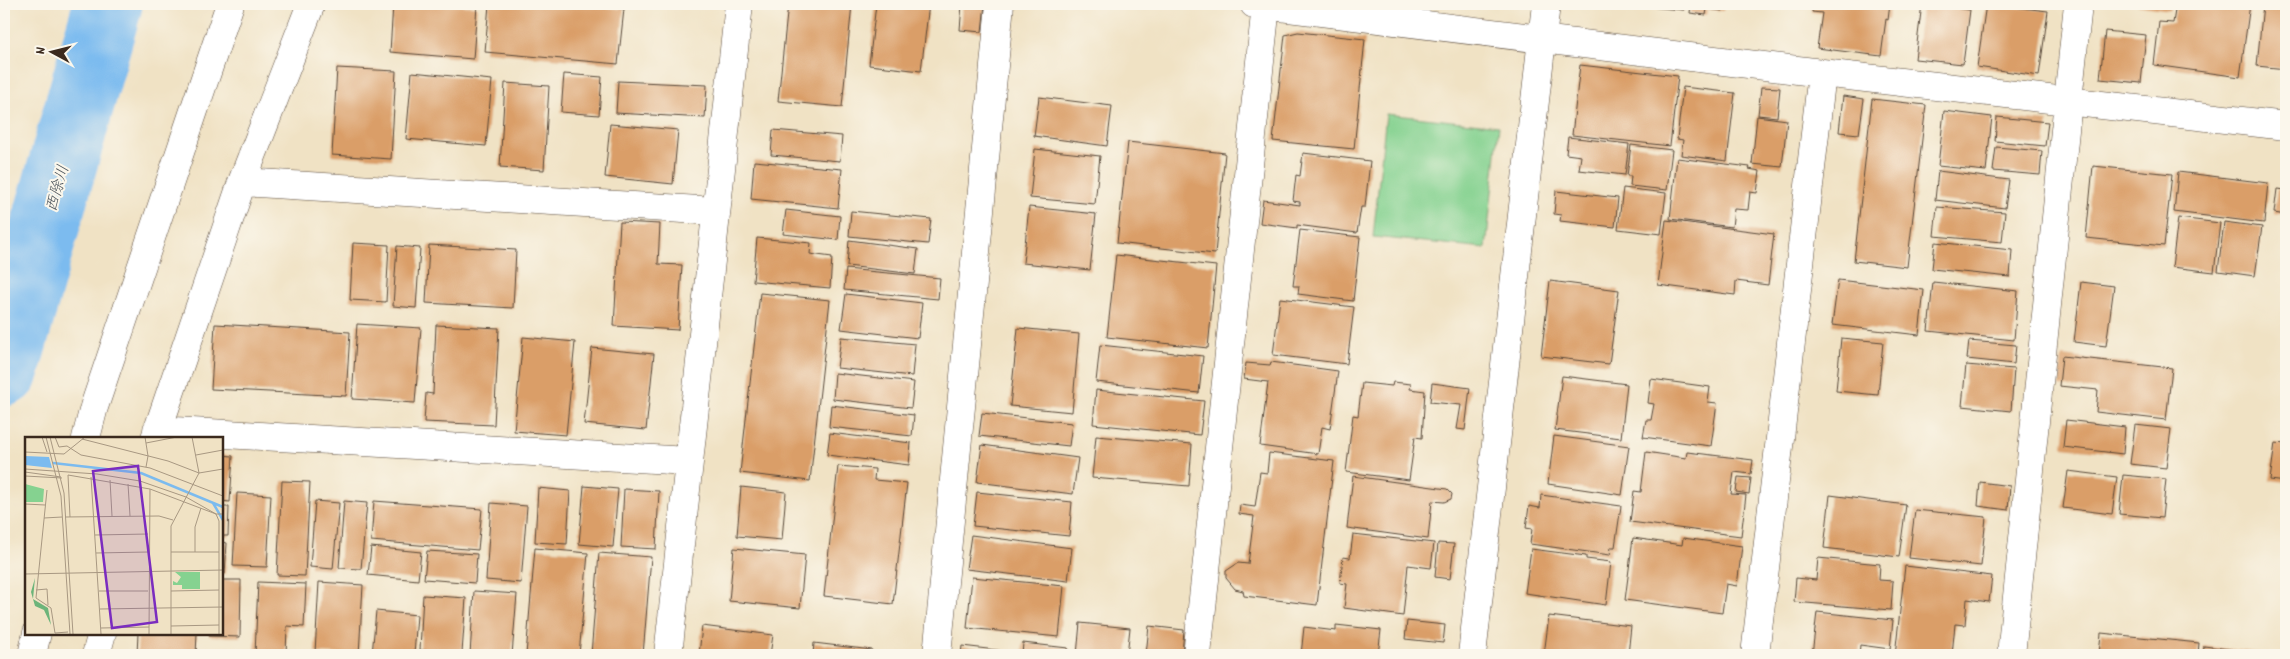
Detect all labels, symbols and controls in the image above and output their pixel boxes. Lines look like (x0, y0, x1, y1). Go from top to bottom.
north arrow (28, 28, 78, 78)
text: N (31, 46, 51, 55)
water label: 西除川 (41, 162, 76, 215)
inset map (25, 437, 222, 634)

